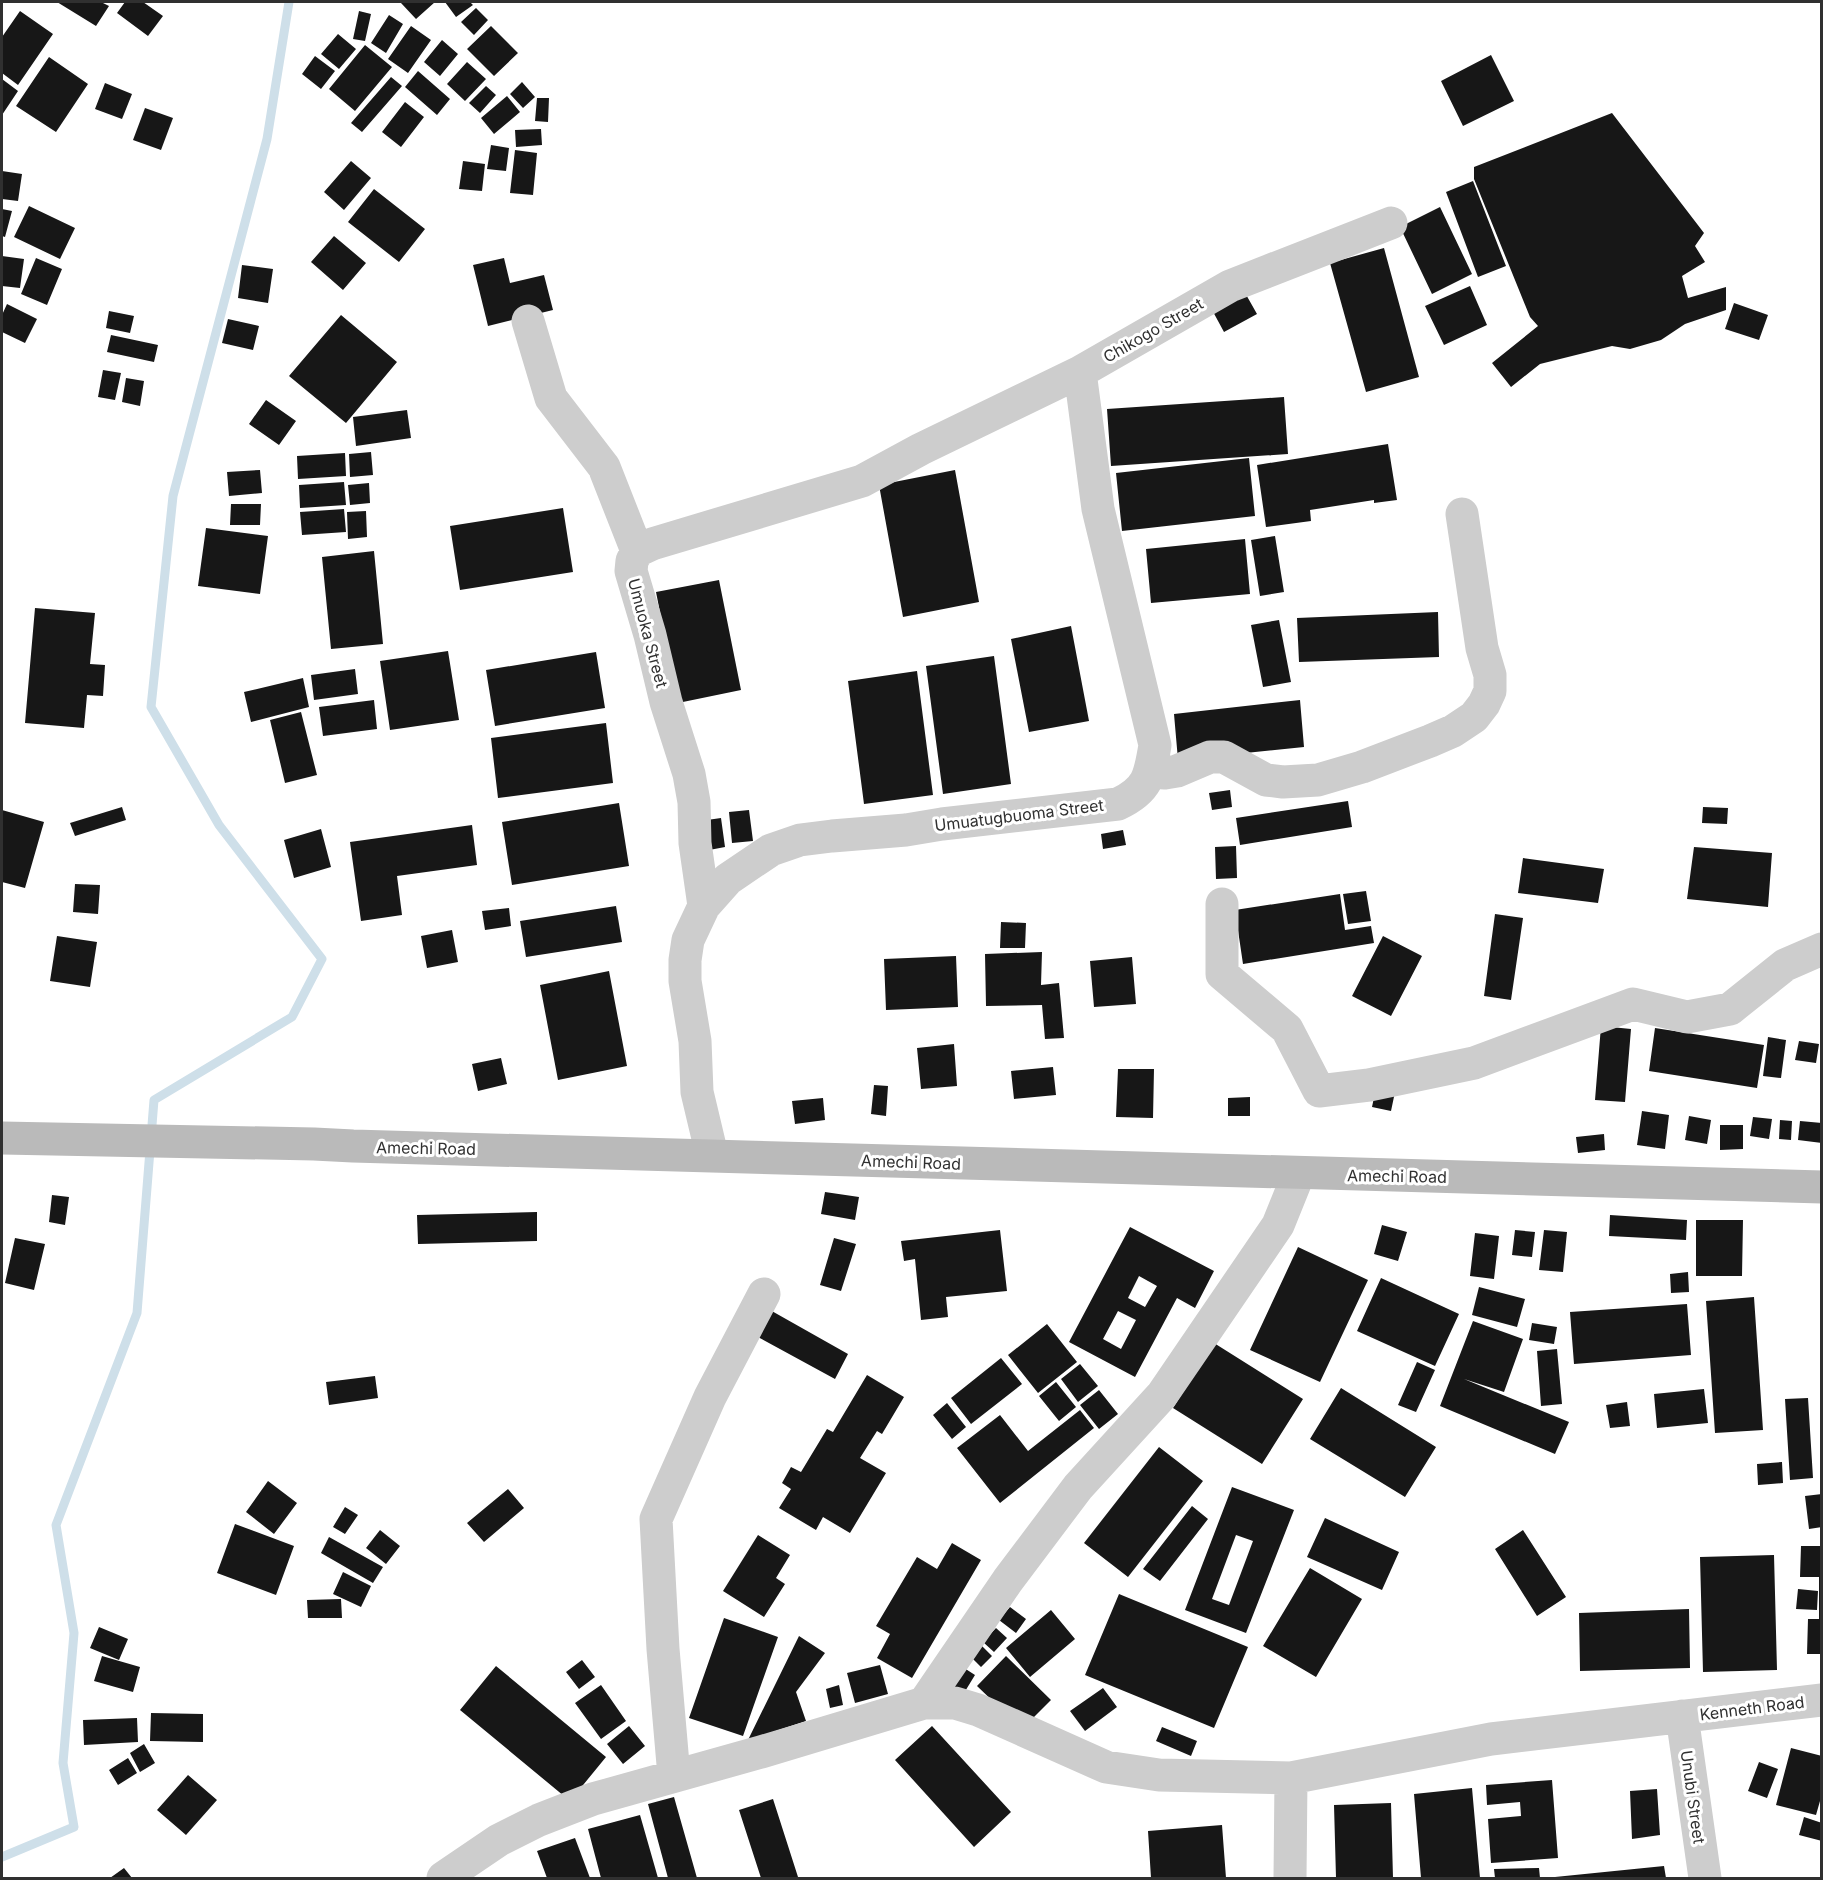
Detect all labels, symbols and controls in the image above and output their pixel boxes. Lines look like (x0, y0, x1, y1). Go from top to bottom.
street label: Chikogo Street (1099, 293, 1207, 367)
street label: Umuoka Street (624, 576, 672, 690)
street label: Umuatugbuoma Street (933, 795, 1105, 835)
street label: Amechi Road (376, 1137, 476, 1159)
street label: Amechi Road (861, 1150, 961, 1174)
street label: Amechi Road (1347, 1165, 1447, 1187)
street label: Kenneth Road (1698, 1692, 1806, 1724)
street label: Unubi Street (1677, 1749, 1709, 1845)

